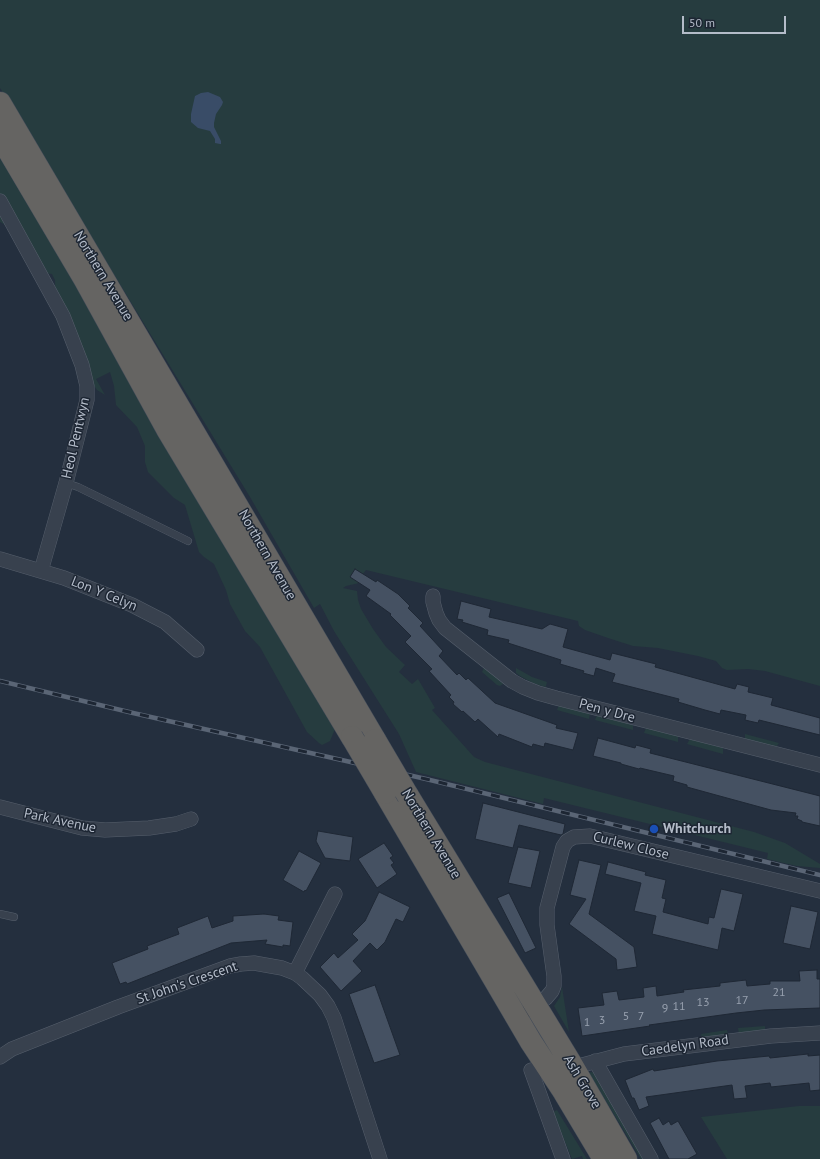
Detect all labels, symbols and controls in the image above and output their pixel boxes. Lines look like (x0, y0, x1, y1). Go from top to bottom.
scale bar (684, 8, 788, 34)
text: 50 m (689, 15, 715, 30)
street label: Northern Avenue (70, 228, 136, 324)
street label: Heol Pentwyn (58, 396, 94, 480)
street label: Northern Avenue (234, 507, 300, 603)
street label: Lon Y Celyn (69, 573, 139, 615)
street label: Pen y Dre (577, 695, 637, 727)
street label: Northern Avenue (398, 786, 464, 882)
street label: Park Avenue (22, 805, 98, 837)
place label: Whitchurch (663, 821, 731, 837)
marker: Whitchurch (648, 823, 660, 835)
street label: Curlew Close (591, 828, 671, 864)
street label: St John's Crescent (134, 958, 240, 1008)
house number: 21 (772, 986, 786, 1000)
house number: 17 (735, 994, 749, 1008)
house number: 13 (696, 996, 710, 1010)
house number: 11 (672, 1000, 686, 1014)
house number: 9 (662, 1002, 668, 1016)
house number: 5 (623, 1010, 629, 1024)
house number: 7 (638, 1010, 644, 1024)
house number: 3 (599, 1014, 605, 1028)
house number: 1 (584, 1016, 590, 1030)
street label: Caedelyn Road (640, 1032, 730, 1060)
street label: Ash Grove (559, 1052, 605, 1112)

